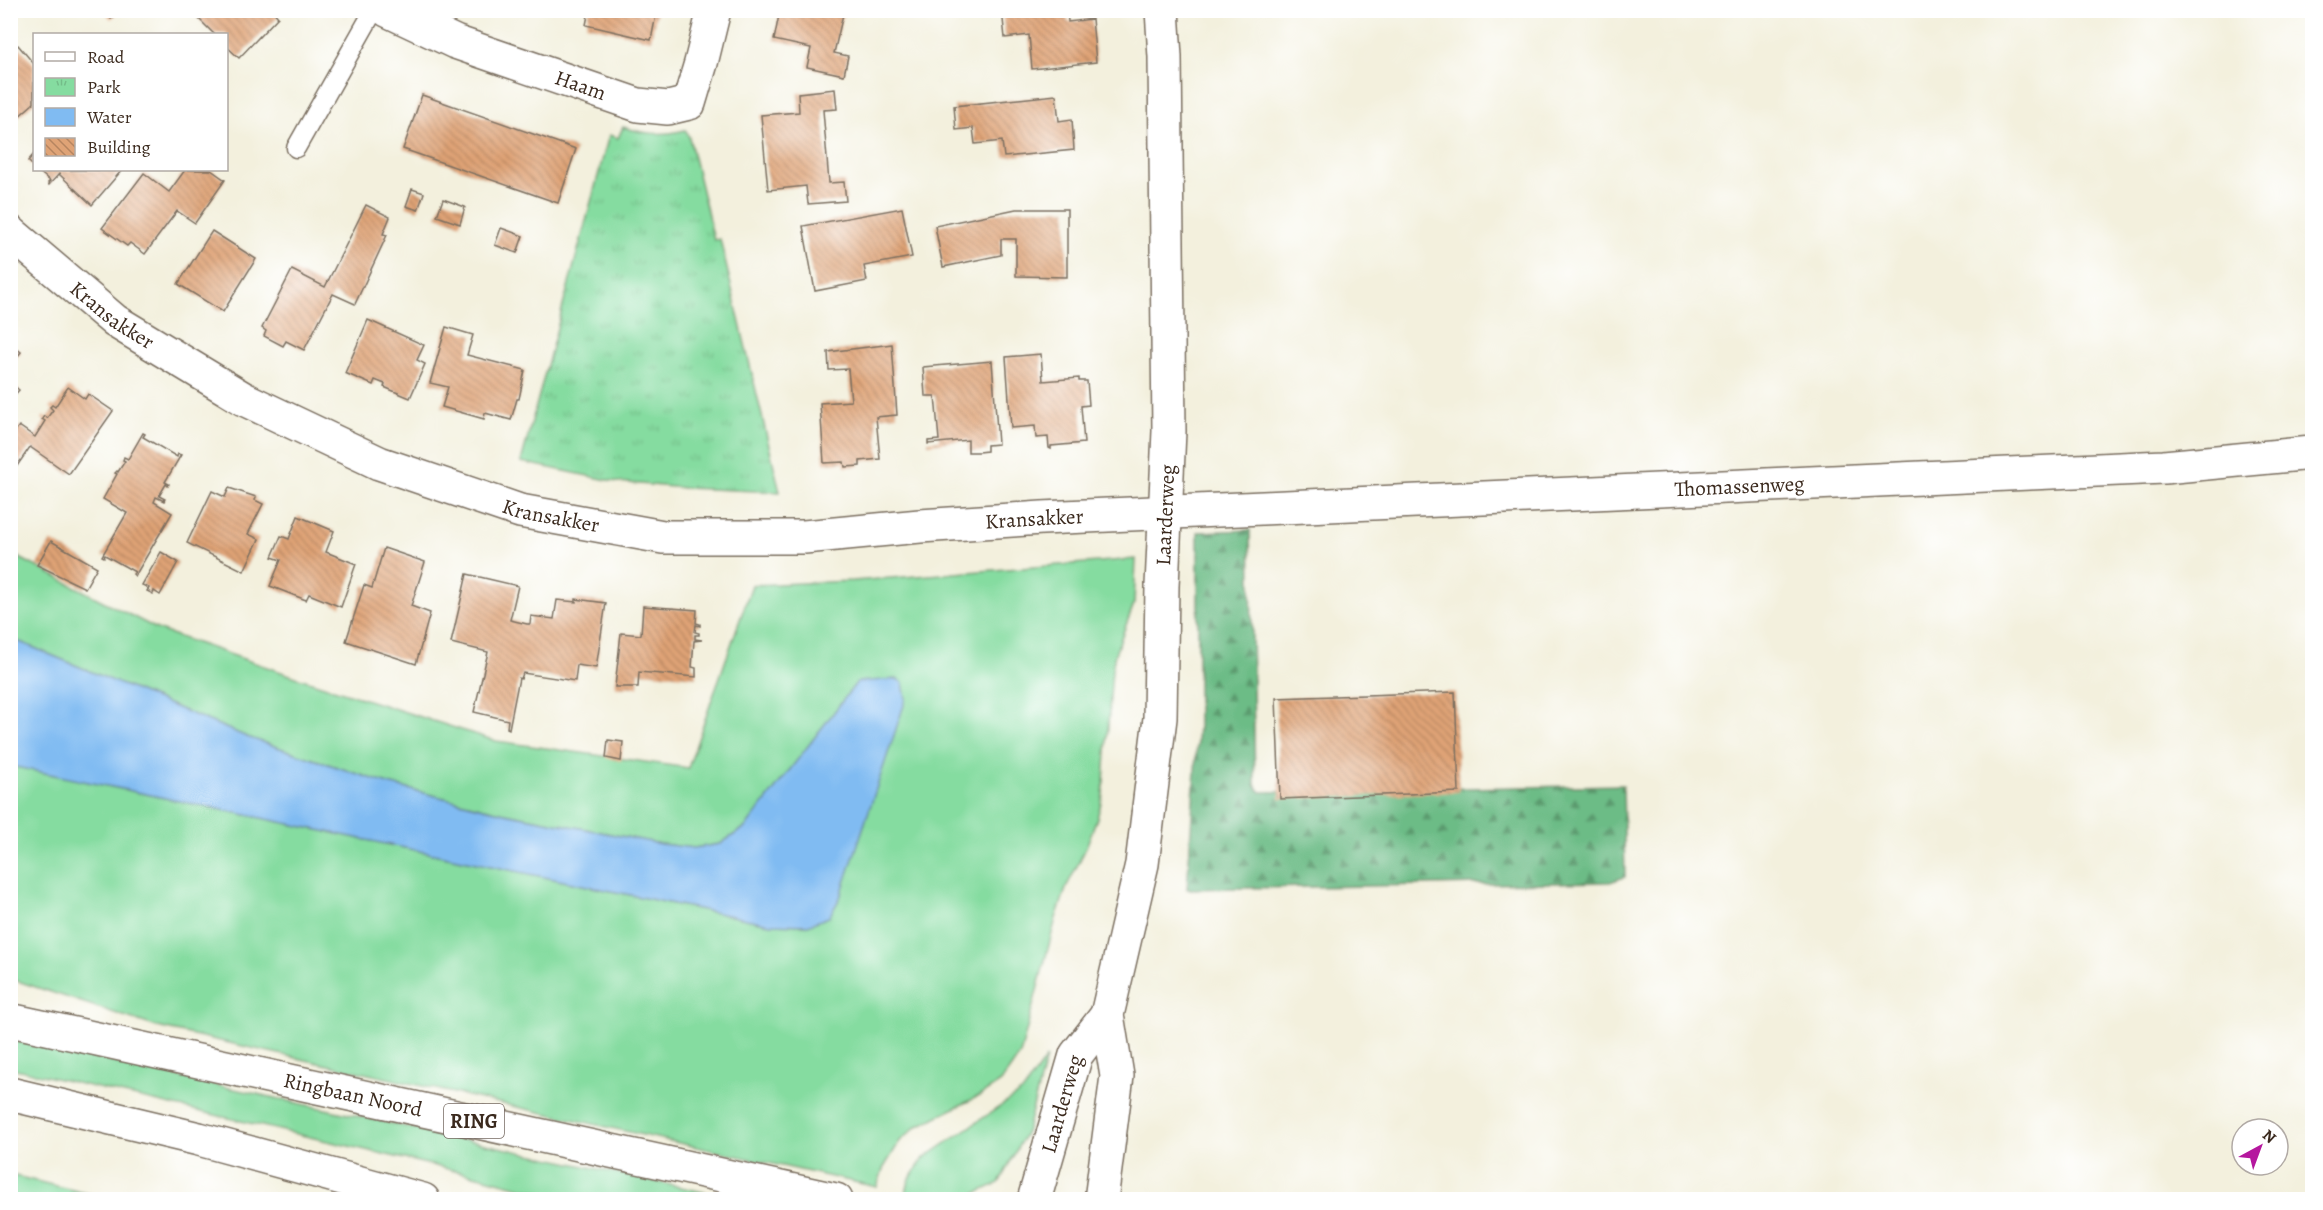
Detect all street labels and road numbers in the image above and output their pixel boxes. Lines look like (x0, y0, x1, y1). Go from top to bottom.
street label: Haam (551, 63, 610, 107)
street label: Kransakker (64, 275, 160, 356)
street label: Laarderweg (1149, 463, 1181, 566)
street label: Thomassenweg (1674, 469, 1806, 503)
street label: Kransakker (498, 492, 602, 539)
street label: Kransakker (984, 502, 1084, 536)
street label: Laarderweg (1034, 1051, 1090, 1157)
street label: Ringbaan Noord (281, 1066, 426, 1124)
road number: RING (444, 1104, 504, 1138)

